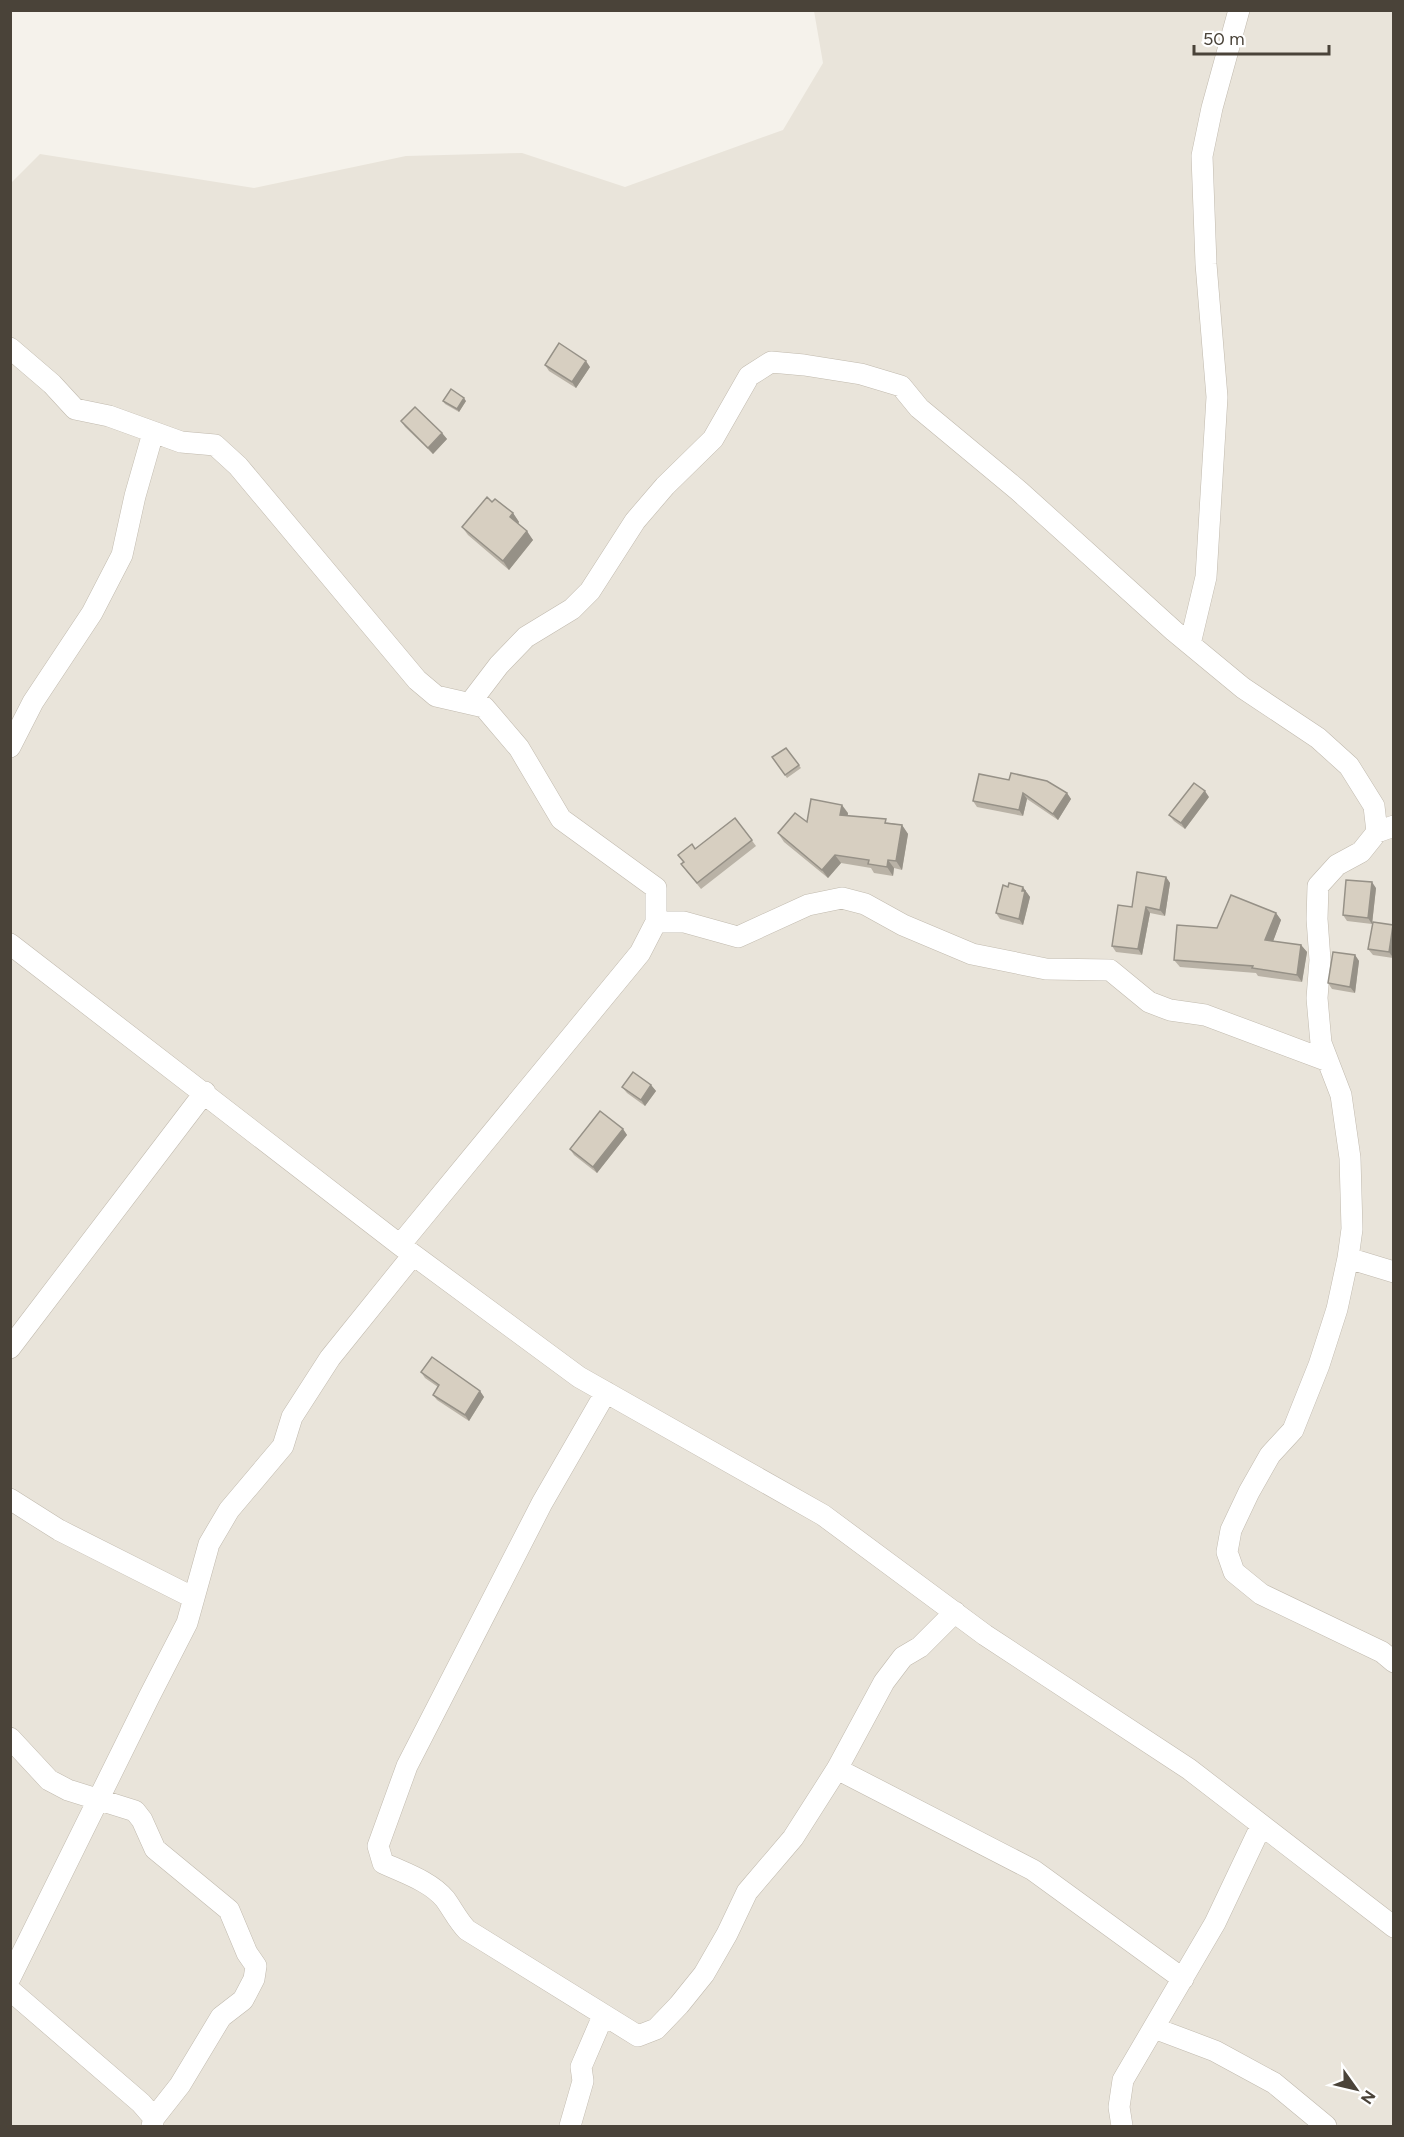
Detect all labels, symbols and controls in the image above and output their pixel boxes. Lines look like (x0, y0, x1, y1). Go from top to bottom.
scale bar (1194, 18, 1329, 56)
text: 50 m (1203, 28, 1245, 50)
north arrow (1326, 2059, 1386, 2119)
text: N (1357, 2087, 1379, 2108)

